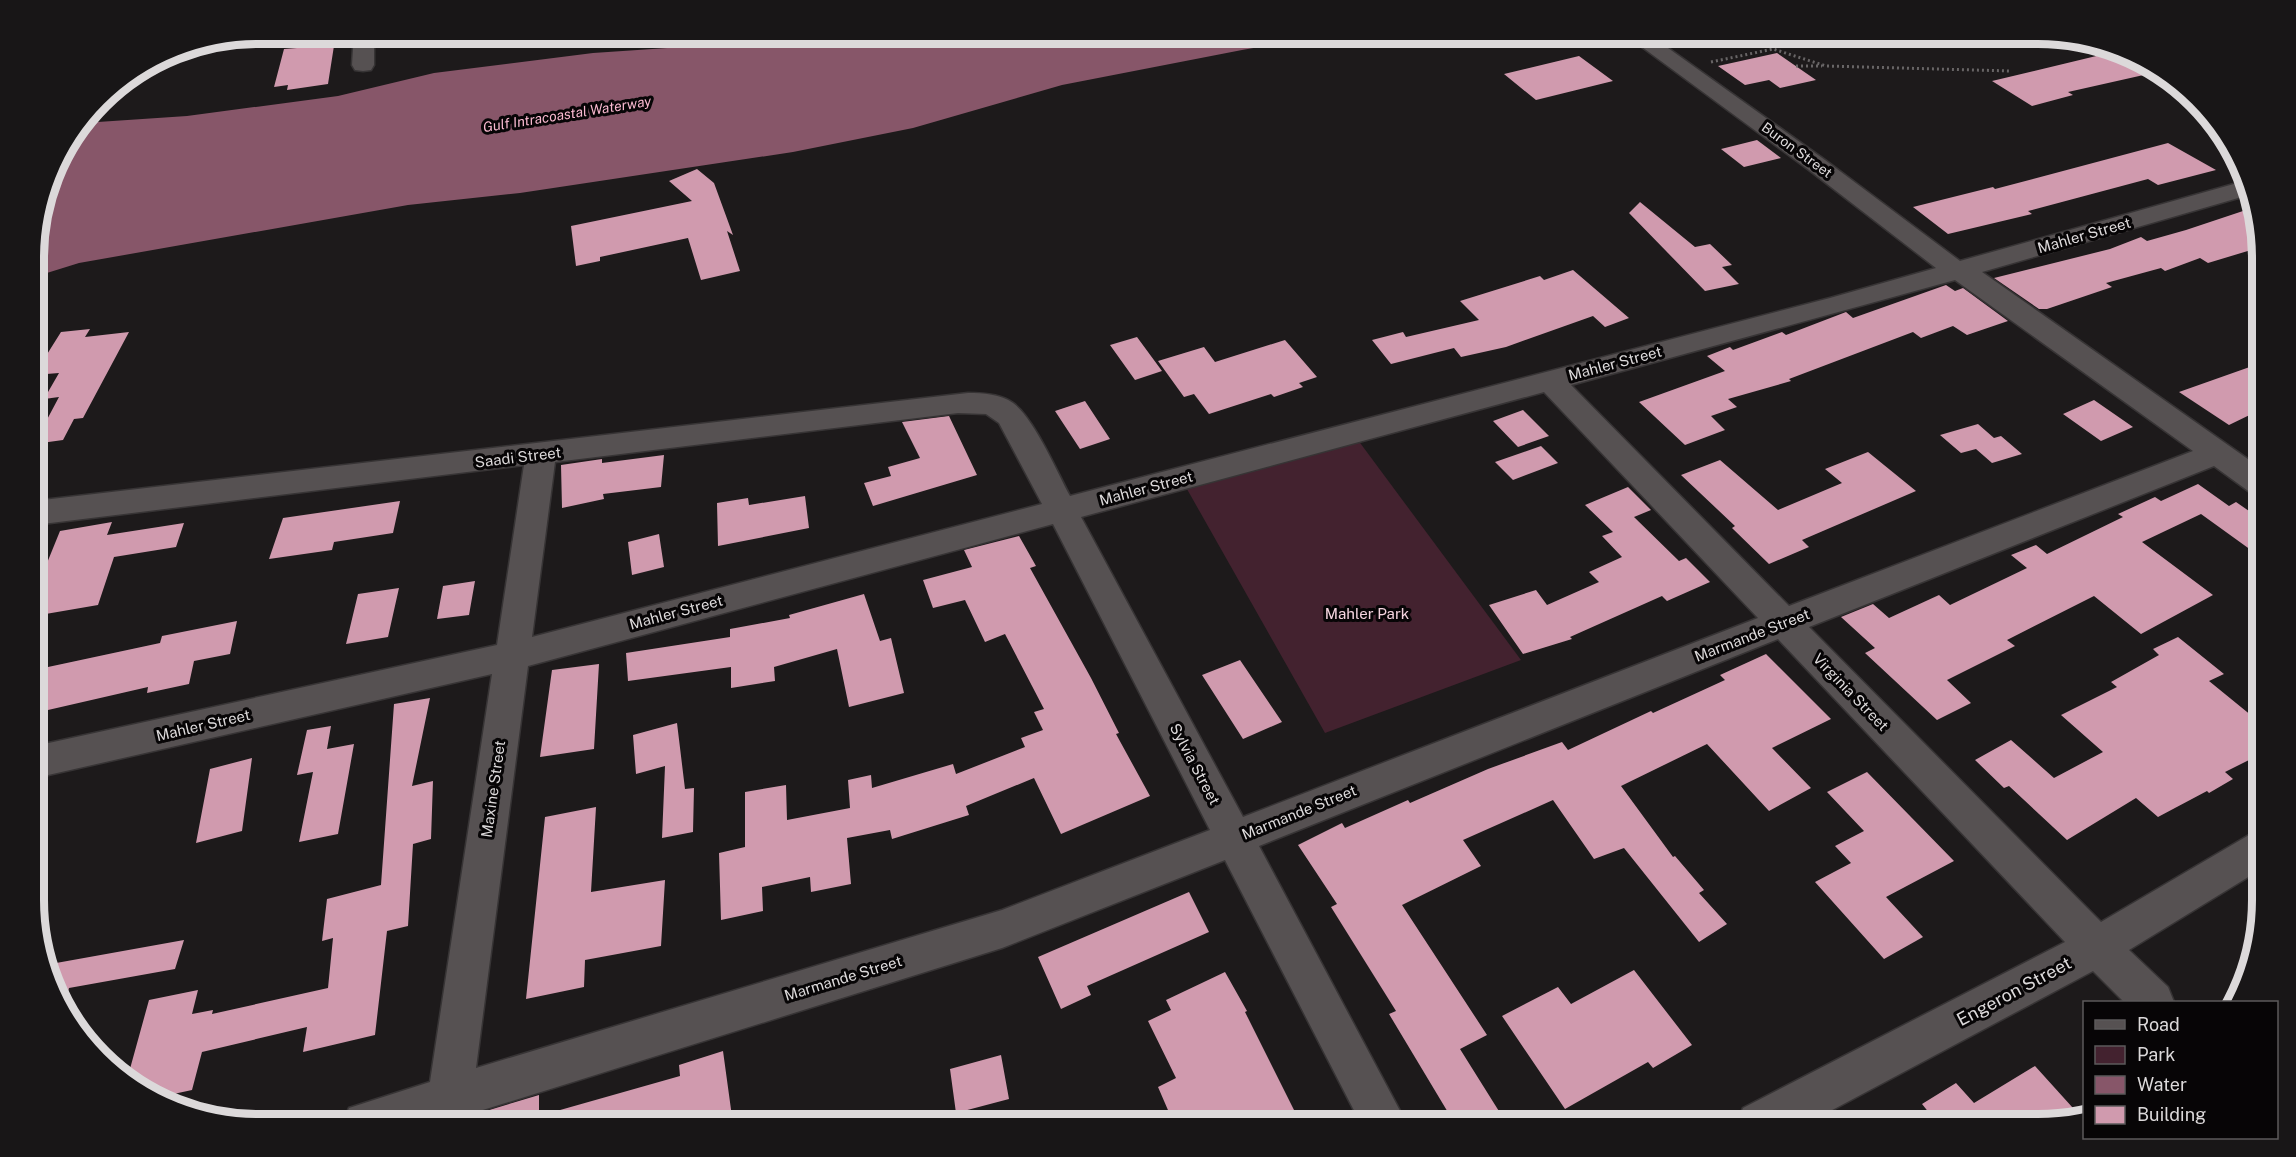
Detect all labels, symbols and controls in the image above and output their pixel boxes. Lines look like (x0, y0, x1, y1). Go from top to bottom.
water label: Gulf Intracoastal Waterway (482, 93, 653, 135)
street label: Buron Street (1759, 119, 1835, 181)
street label: Mahler Street (2035, 214, 2133, 256)
street label: Mahler Street (1566, 342, 1664, 384)
street label: Saadi Street (474, 443, 562, 471)
street label: Mahler Street (1097, 467, 1195, 509)
street label: Mahler Street (627, 591, 725, 633)
park label: Mahler Park (1325, 605, 1409, 622)
street label: Marmande Street (1692, 605, 1812, 665)
street label: Virginia Street (1810, 650, 1892, 734)
street label: Mahler Street (154, 706, 252, 744)
street label: Sylvia Street (1166, 721, 1224, 808)
street label: Maxine Street (478, 739, 508, 839)
street label: Marmande Street (1239, 781, 1359, 843)
street label: Marmande Street (782, 952, 904, 1004)
street label: Engeron Street (1953, 952, 2075, 1030)
legend (2083, 1001, 2278, 1139)
text: Road (2137, 1014, 2180, 1035)
text: Park (2137, 1044, 2175, 1065)
text: Water (2137, 1074, 2187, 1095)
text: Building (2137, 1104, 2206, 1125)

